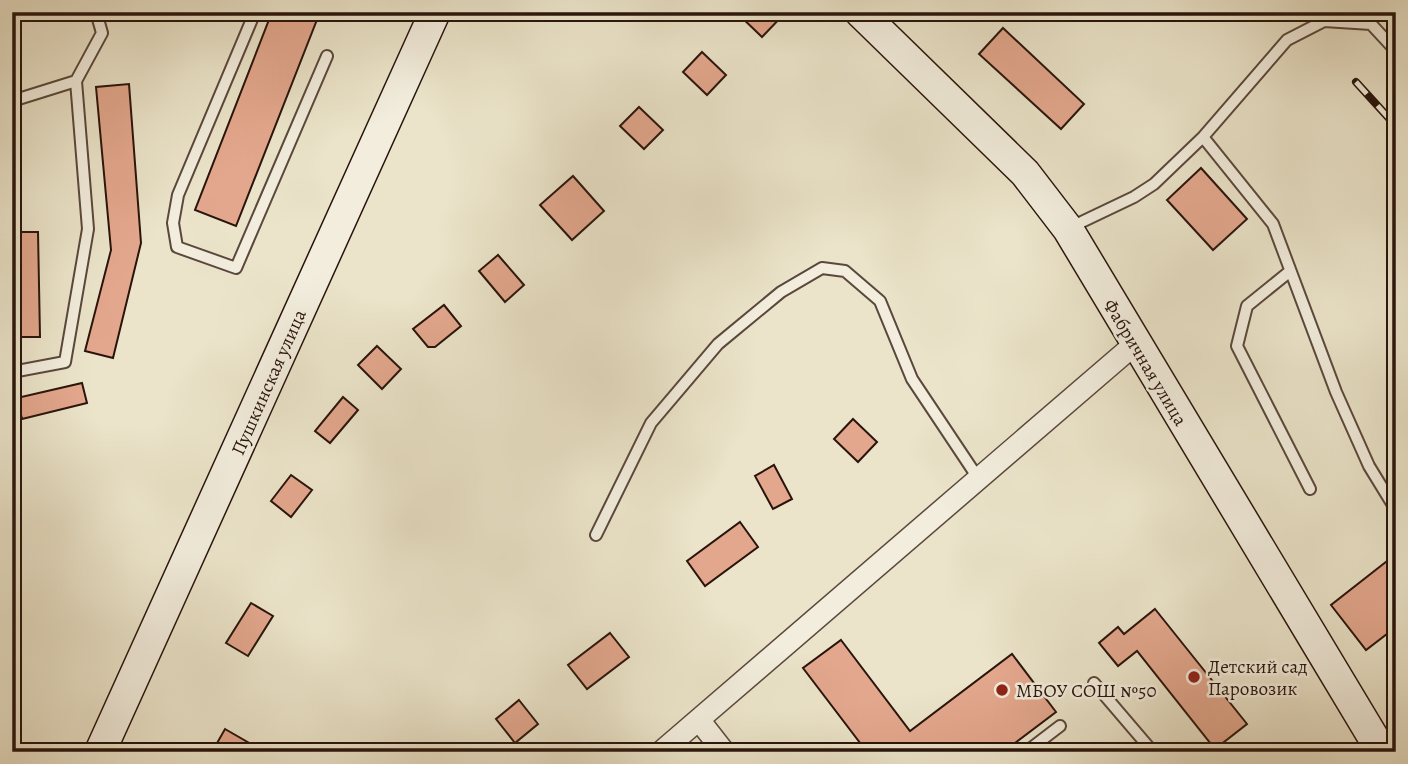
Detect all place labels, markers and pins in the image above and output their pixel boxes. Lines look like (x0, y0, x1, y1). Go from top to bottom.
place label: Детский сад Паровозик (1208, 654, 1307, 702)
marker: Детский сад Паровозик (1186, 669, 1202, 685)
place label: МБОУ СОШ №50 (1016, 678, 1157, 704)
marker: МБОУ СОШ №50 (994, 682, 1010, 698)

